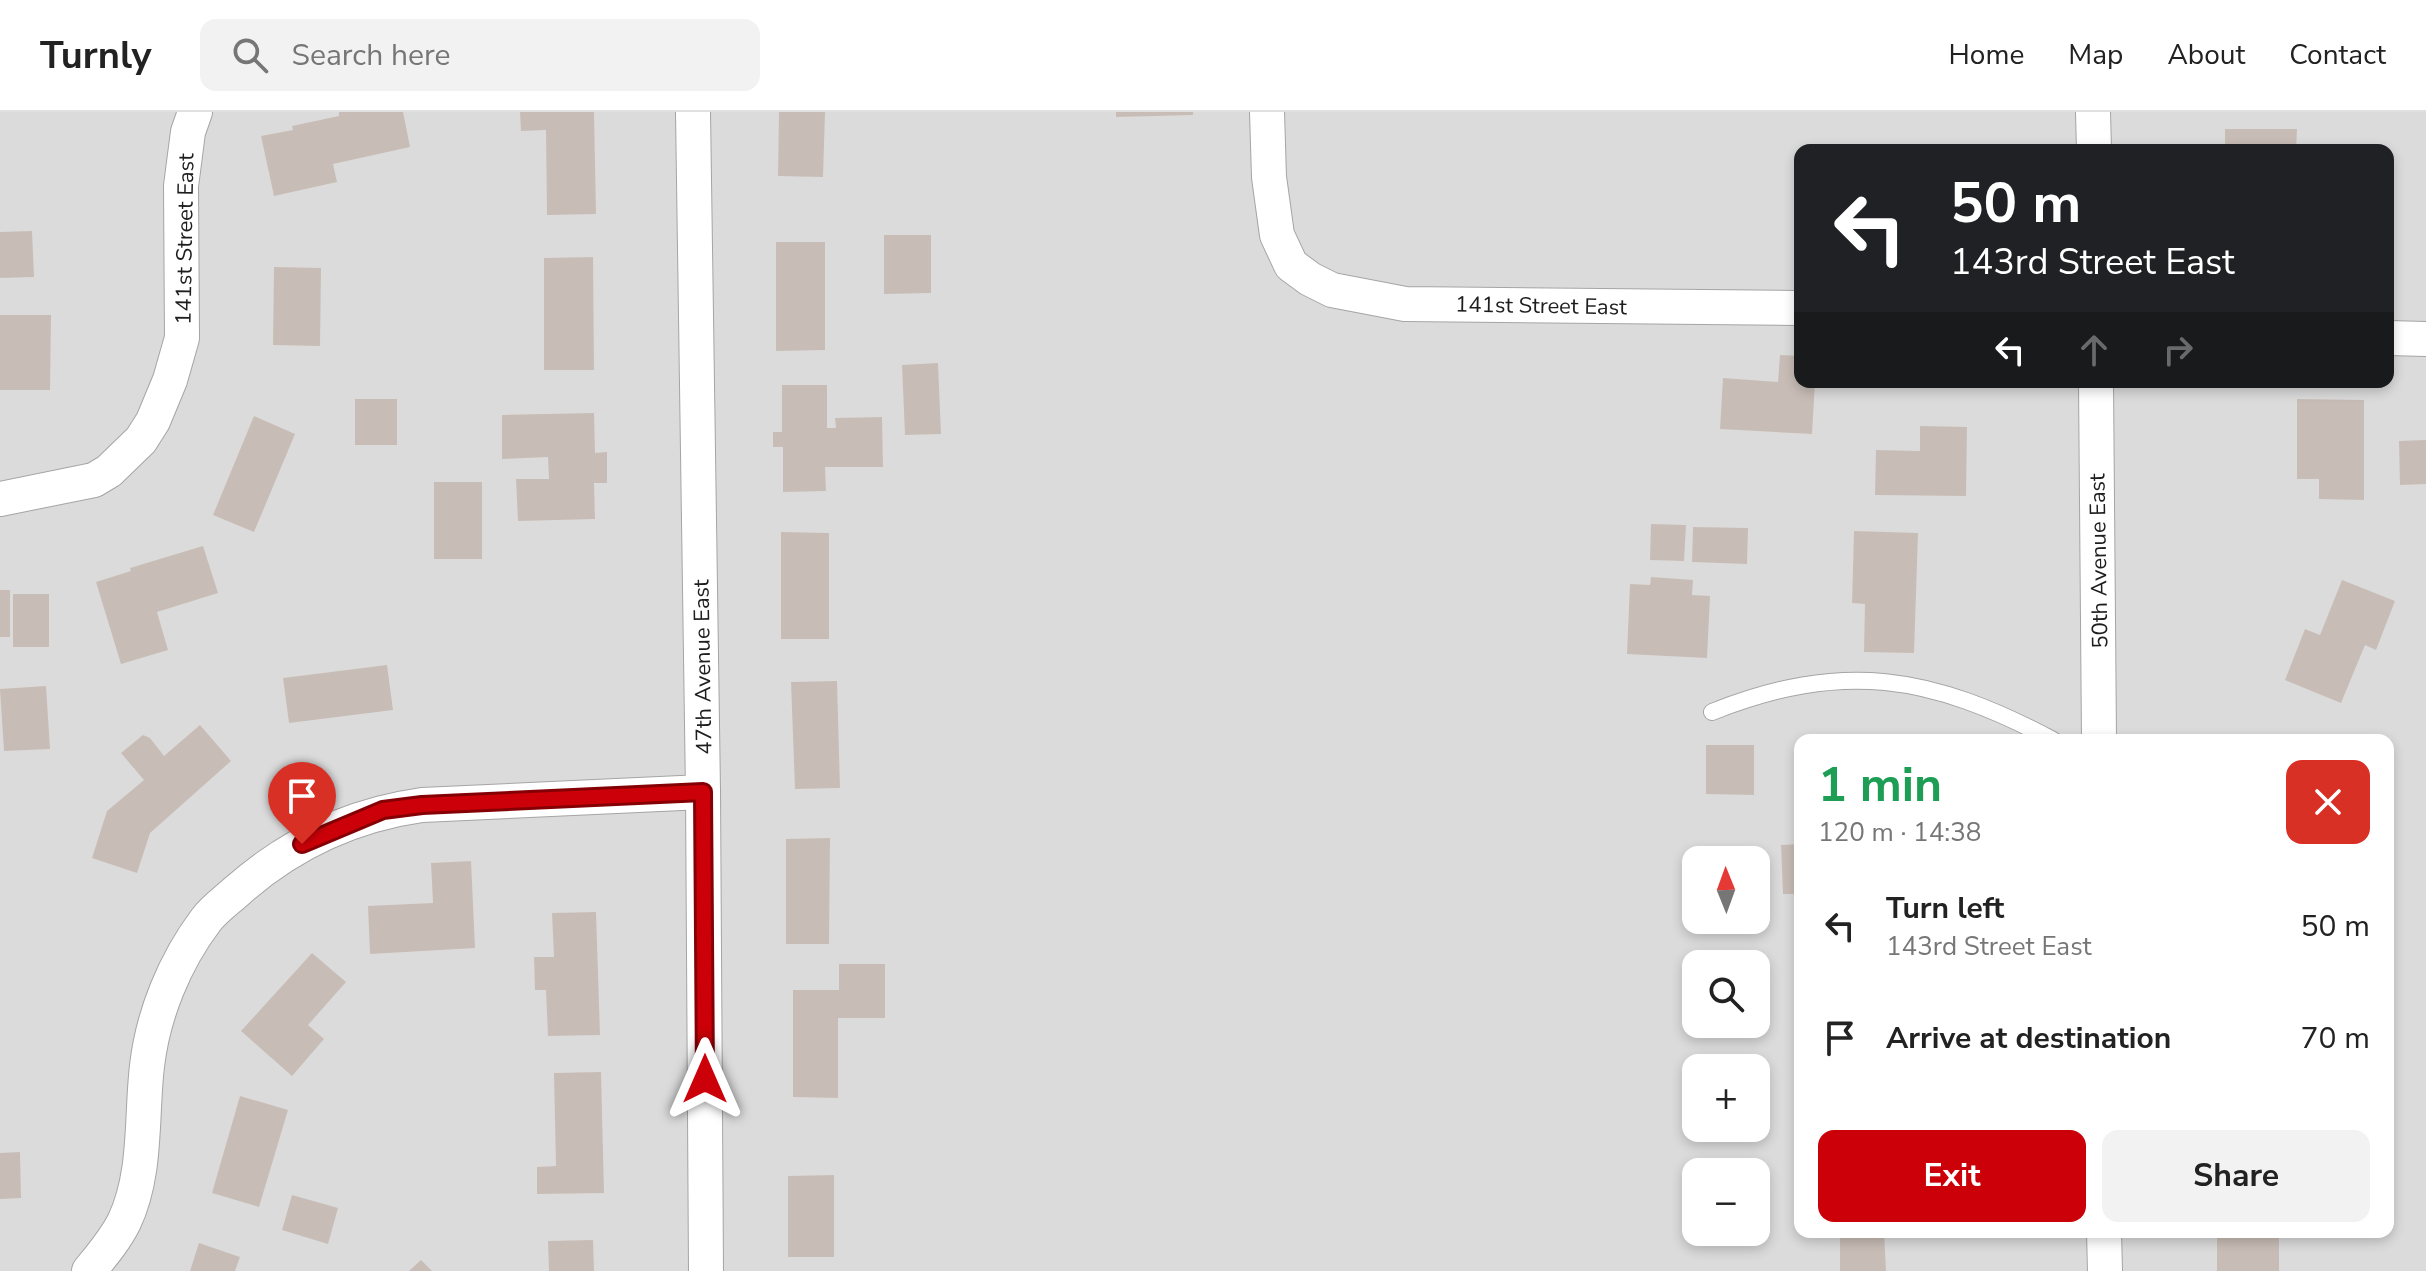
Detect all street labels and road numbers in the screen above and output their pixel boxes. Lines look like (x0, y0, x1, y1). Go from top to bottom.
street label: 141st Street East (169, 153, 202, 325)
street label: 141st Street East (1455, 290, 1627, 323)
street label: 50th Avenue East (2082, 473, 2116, 649)
street label: 47th Avenue East (686, 579, 720, 755)

